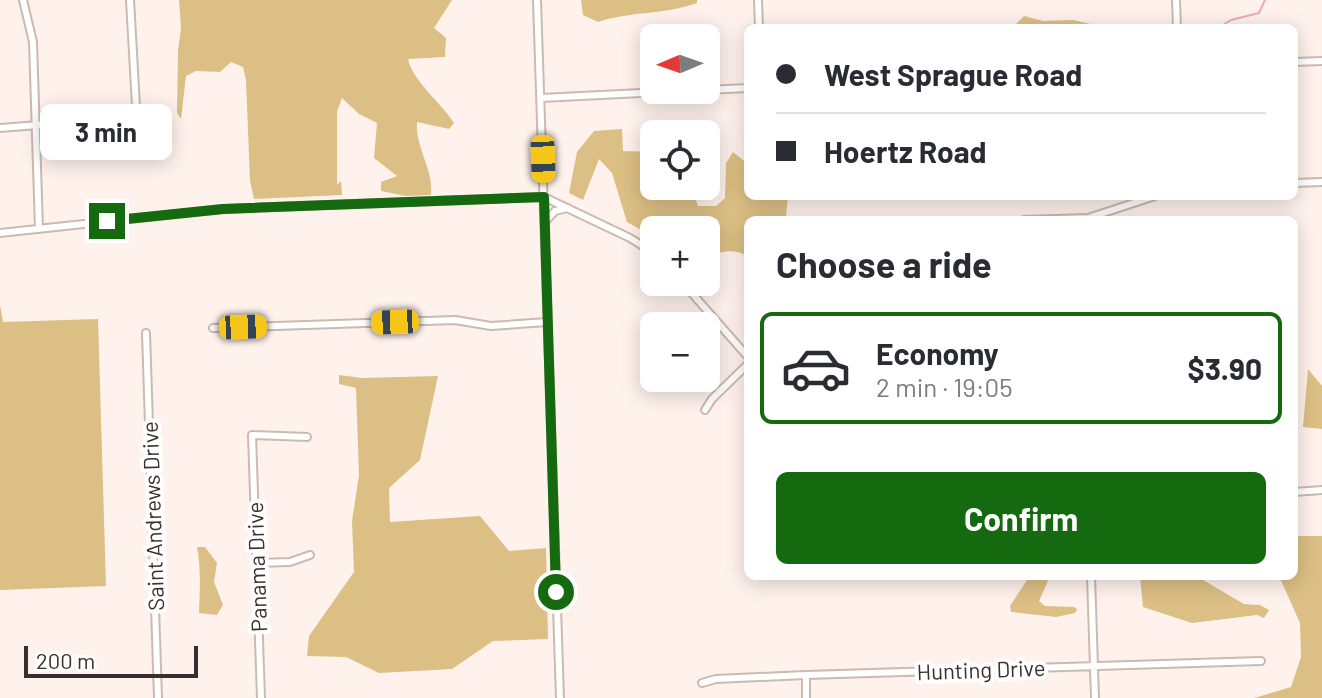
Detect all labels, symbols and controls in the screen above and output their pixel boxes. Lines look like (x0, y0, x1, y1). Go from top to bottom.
north arrow (640, 24, 720, 104)
map controls (640, 24, 720, 392)
text: West Sprague Road (824, 56, 1082, 92)
callout: 3 min (41, 105, 173, 161)
text: 3 min (75, 116, 137, 147)
button: locate (640, 120, 720, 200)
text: Hoertz Road (824, 133, 987, 169)
car (530, 135, 556, 183)
route end (89, 203, 125, 239)
button: + (640, 216, 720, 296)
text: Choose a ride (776, 242, 992, 285)
car (371, 309, 419, 335)
button: − (640, 312, 720, 392)
car (219, 314, 267, 340)
icon: car (780, 332, 852, 404)
text: Economy (876, 335, 999, 371)
text: $3.90 (1188, 350, 1262, 386)
text: 2 min · 19:05 (876, 371, 1013, 402)
street label: Saint Andrews Drive (136, 421, 168, 611)
button: Confirm (776, 472, 1266, 564)
street label: Panama Drive (241, 502, 271, 632)
route start (538, 574, 574, 610)
scale bar (24, 642, 198, 678)
text: 200 m (36, 647, 95, 673)
street label: Hunting Drive (916, 654, 1046, 684)

